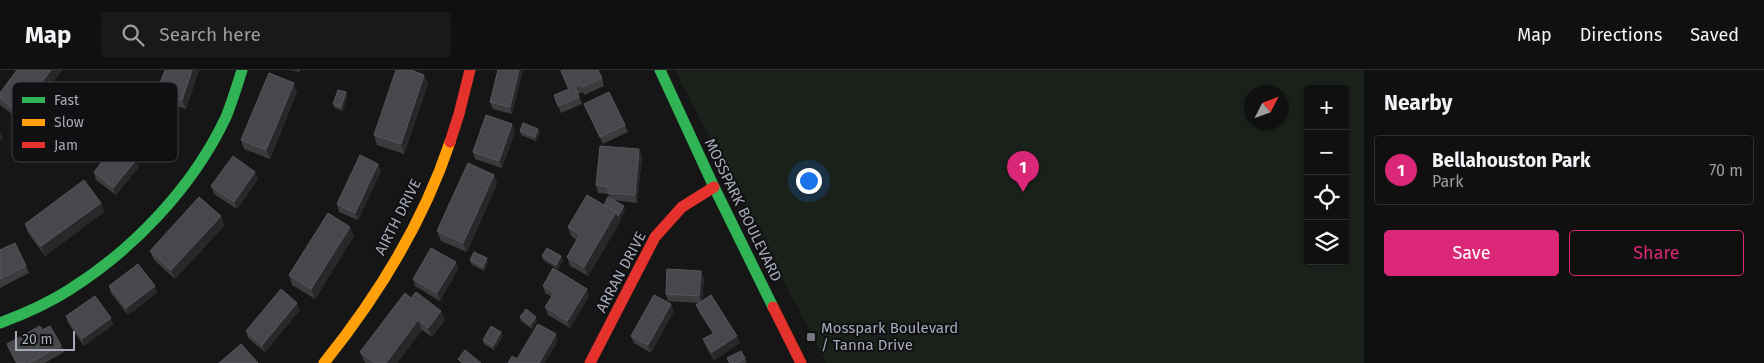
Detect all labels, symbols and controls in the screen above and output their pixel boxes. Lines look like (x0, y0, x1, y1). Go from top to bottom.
search box (101, 12, 451, 57)
text: Map (25, 21, 71, 49)
icon: search (119, 21, 147, 49)
text: Search here (159, 23, 261, 46)
text: Map (1517, 24, 1552, 46)
text: Directions (1580, 24, 1662, 46)
text: Saved (1690, 24, 1739, 46)
legend (12, 82, 178, 162)
north arrow (1244, 85, 1289, 130)
map controls (1304, 85, 1349, 265)
button: + (1304, 85, 1349, 130)
text: Nearby (1384, 90, 1452, 116)
text: Fast (54, 92, 80, 109)
text: Slow (54, 114, 84, 131)
button: − (1304, 130, 1349, 175)
street label: MOSSPARK BOULEVARD (701, 136, 785, 284)
text: Jam (54, 137, 78, 154)
text: Bellahouston Park (1432, 149, 1590, 172)
pin: 1 (1007, 151, 1039, 192)
text: 1 (1397, 161, 1405, 180)
text: 70 m (1709, 161, 1743, 180)
your location (796, 168, 822, 194)
text: Park (1432, 172, 1464, 191)
button: locate (1304, 175, 1349, 220)
street label: AIRTH DRIVE (371, 176, 425, 258)
button: layers (1304, 220, 1349, 265)
street label: ARRAN DRIVE (592, 228, 650, 316)
button: Save (1384, 230, 1559, 276)
button: Share (1569, 230, 1744, 276)
place label: Mosspark Boulevard / Tanna Drive (821, 319, 958, 354)
scale bar (15, 328, 75, 351)
text: 20 m (22, 331, 52, 348)
marker: Mosspark Boulevard / Tanna Drive (805, 331, 817, 343)

